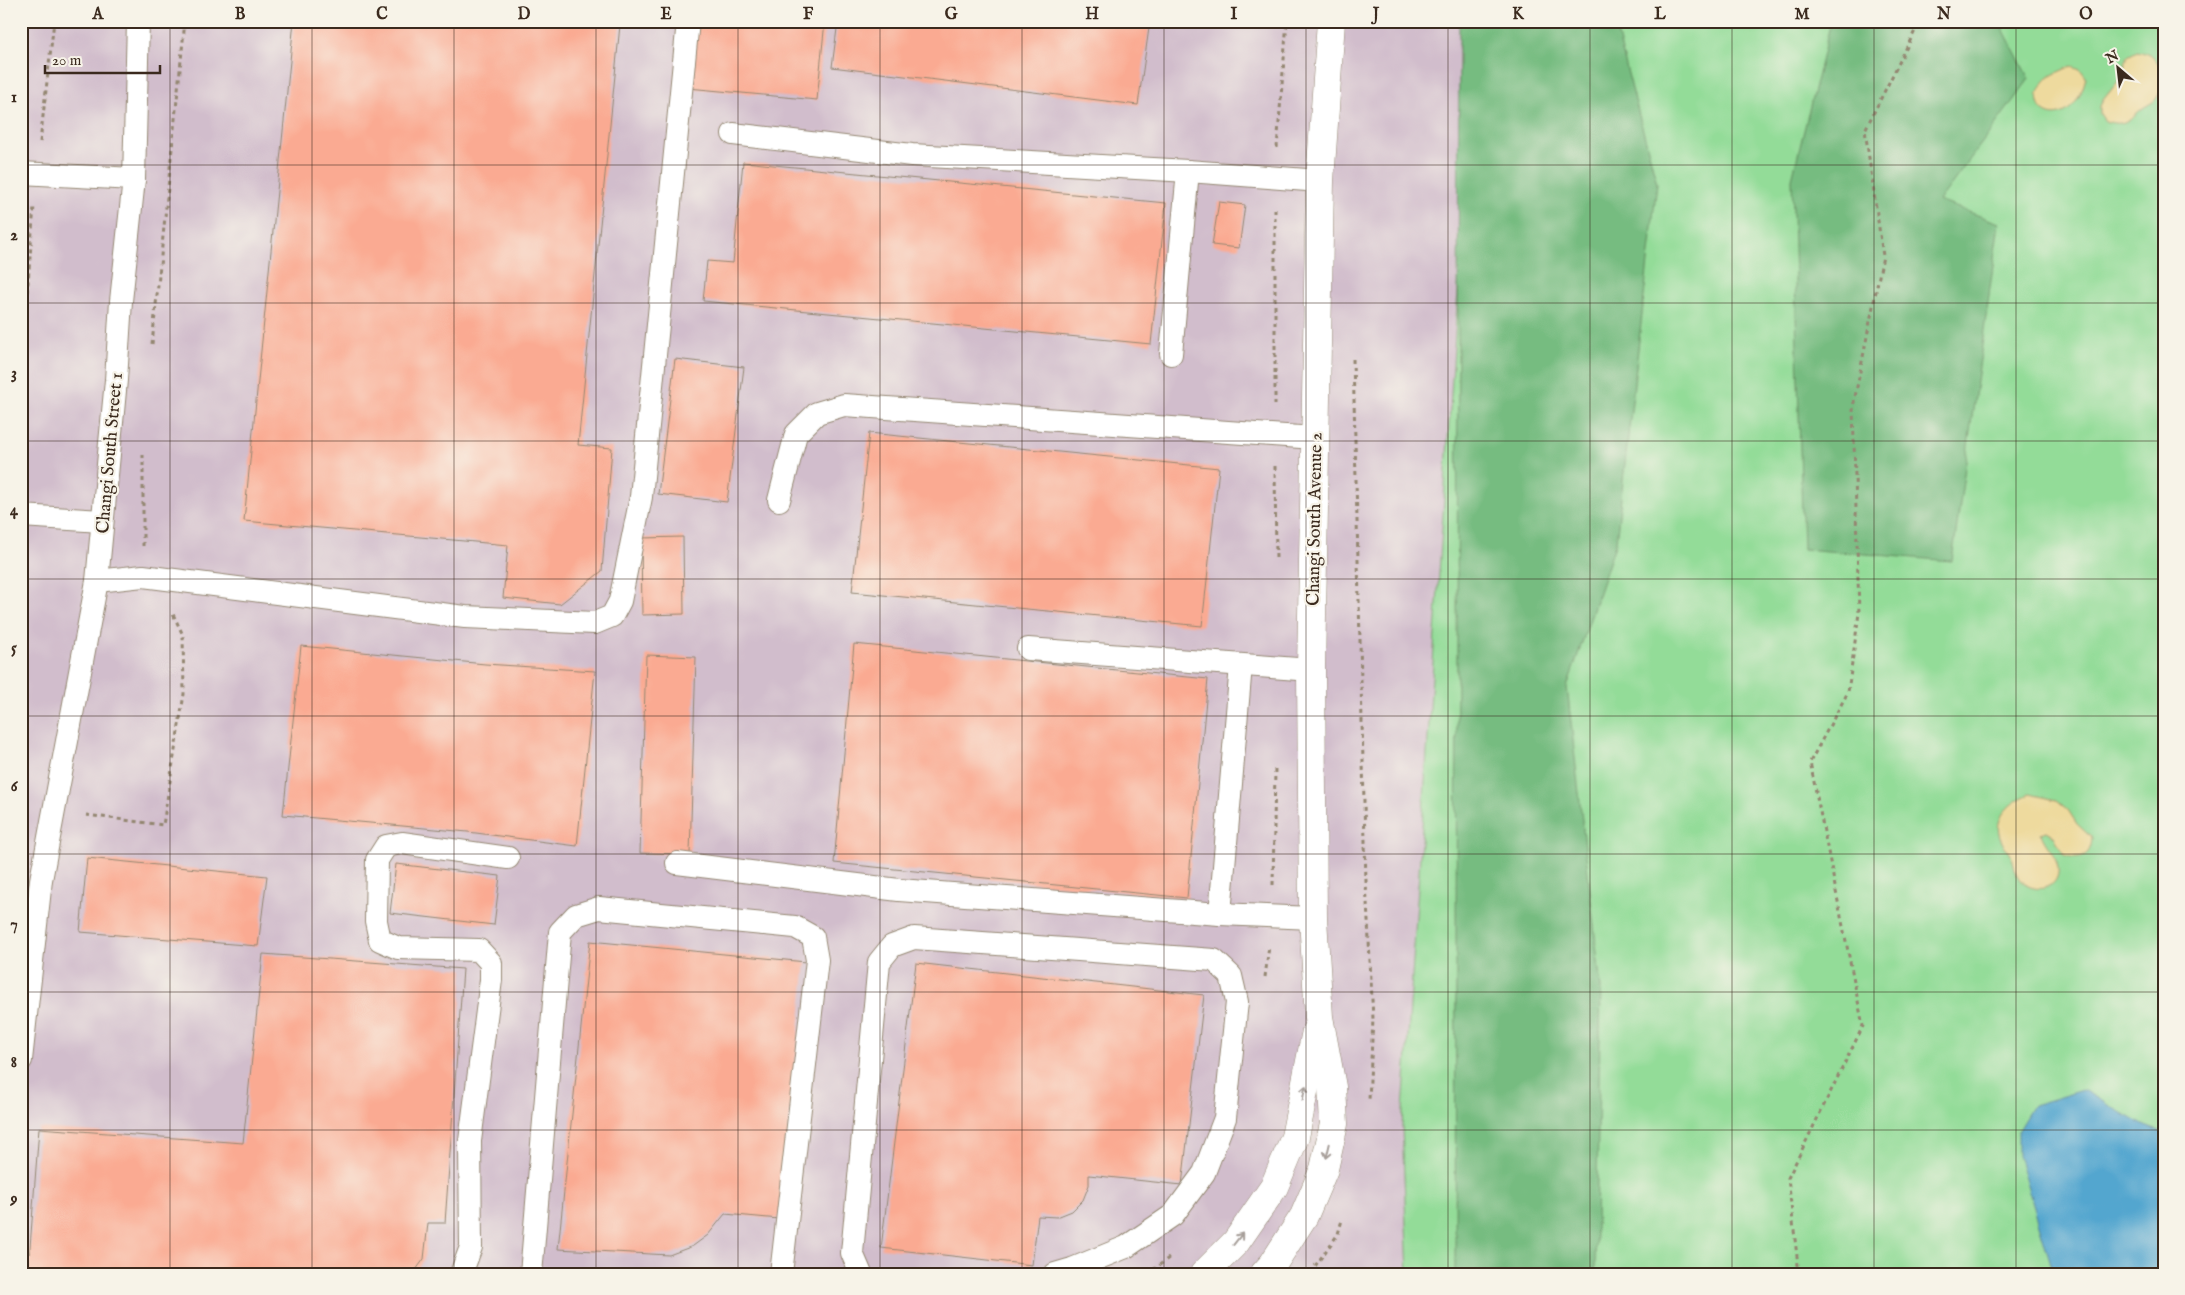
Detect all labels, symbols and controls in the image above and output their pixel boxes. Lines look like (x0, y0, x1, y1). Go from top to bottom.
text: A (92, 5, 105, 25)
text: B (235, 5, 246, 25)
text: C (376, 5, 388, 25)
text: D (518, 5, 531, 25)
text: E (660, 5, 672, 25)
text: F (803, 5, 814, 25)
text: G (945, 5, 958, 25)
text: H (1085, 5, 1099, 25)
text: I (1231, 5, 1238, 25)
text: J (1371, 5, 1380, 25)
text: K (1512, 5, 1525, 25)
text: L (1654, 5, 1666, 25)
text: M (1794, 5, 1810, 25)
text: N (1936, 5, 1951, 25)
text: O (2079, 5, 2093, 25)
scale bar (45, 42, 160, 74)
north arrow (2092, 42, 2142, 92)
text: N (2102, 47, 2122, 69)
text: 20 m (52, 51, 82, 70)
text: 1 (11, 88, 17, 108)
text: 2 (10, 226, 18, 246)
text: 3 (11, 364, 17, 384)
street label: Changi South Street 1 (92, 372, 129, 535)
street label: Changi South Avenue 2 (1302, 432, 1329, 606)
text: 4 (10, 501, 19, 521)
text: 5 (11, 639, 17, 659)
text: 6 (11, 777, 19, 797)
text: 7 (10, 915, 18, 935)
text: 8 (11, 1053, 17, 1073)
one-way arrow (1300, 1085, 1309, 1101)
one-way arrow (1323, 1143, 1332, 1159)
text: 9 (10, 1190, 18, 1210)
one-way arrow (1232, 1233, 1243, 1246)

